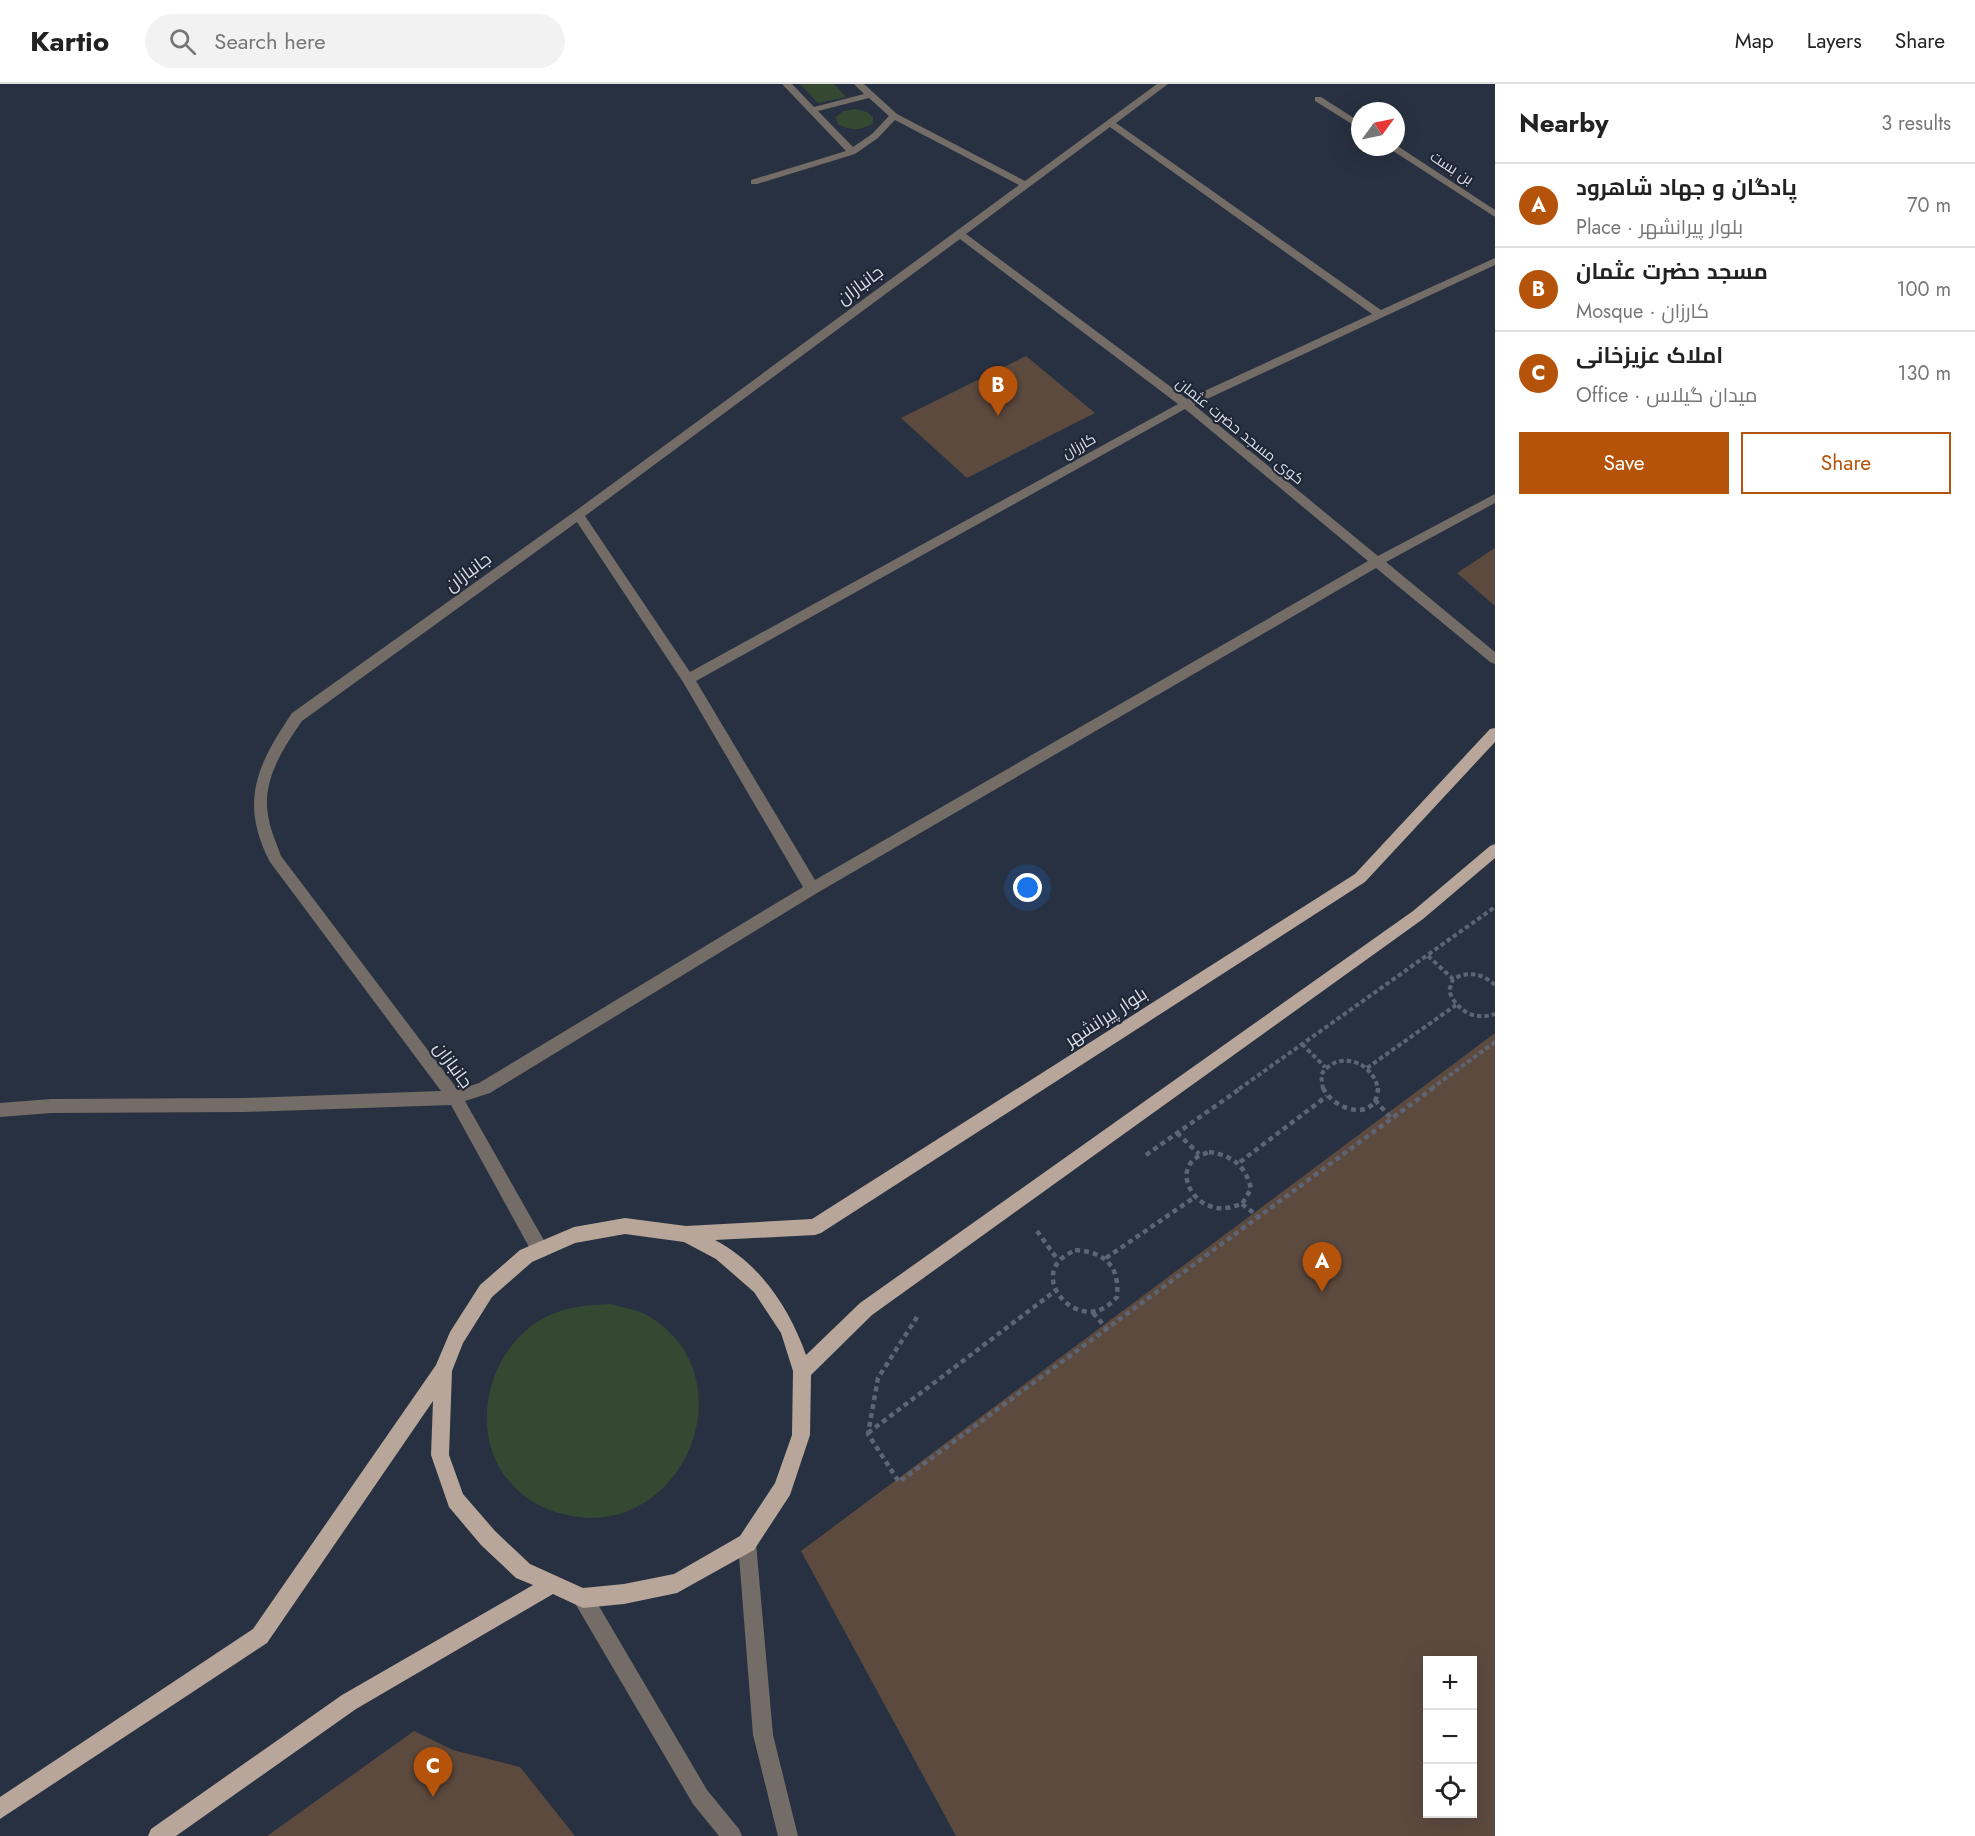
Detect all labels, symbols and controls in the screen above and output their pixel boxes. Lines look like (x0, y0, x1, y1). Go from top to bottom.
search box (145, 14, 565, 68)
text: Kartio (30, 21, 109, 62)
icon: search (166, 25, 199, 58)
text: Search here (214, 25, 326, 57)
text: Map (1735, 26, 1774, 56)
text: Layers (1807, 26, 1862, 56)
text: Share (1895, 26, 1945, 56)
north arrow (1351, 102, 1405, 156)
text: Nearby (1519, 104, 1608, 142)
text: 3 results (1881, 109, 1951, 138)
street label: بن بست (1426, 146, 1478, 190)
text: پادگان و جهاد شاهرود (1576, 171, 1797, 203)
text: A (1531, 191, 1546, 220)
text: 70 m (1907, 191, 1951, 220)
text: Place · بلوار پیرانشهر (1576, 213, 1743, 242)
text: مسجد حضرت عثمان (1576, 255, 1768, 287)
street label: جانبازان (831, 259, 889, 311)
text: B (1532, 275, 1545, 304)
text: 100 m (1896, 275, 1951, 304)
text: Mosque · کارزان (1576, 297, 1709, 326)
text: املاک عزیزخانی (1576, 339, 1723, 371)
text: C (1531, 359, 1546, 388)
text: 130 m (1897, 359, 1951, 388)
pin: B (978, 366, 1018, 416)
street label: کوی مسجد حضرت عثمان (1171, 372, 1309, 490)
text: Office · میدان گیلاس (1576, 381, 1757, 410)
street label: کارزان (1058, 428, 1100, 464)
button: Save (1519, 432, 1729, 494)
button: Share (1741, 432, 1951, 494)
street label: جانبازان (439, 546, 497, 598)
your location (1013, 873, 1042, 902)
street label: بلوار پیرانشهر (1059, 981, 1152, 1054)
street label: جانبازان (427, 1036, 479, 1094)
pin: A (1302, 1242, 1342, 1292)
map controls (1423, 1656, 1477, 1818)
button: + (1423, 1656, 1477, 1710)
button: − (1423, 1710, 1477, 1764)
pin: C (414, 1748, 452, 1797)
button: locate (1423, 1764, 1477, 1818)

